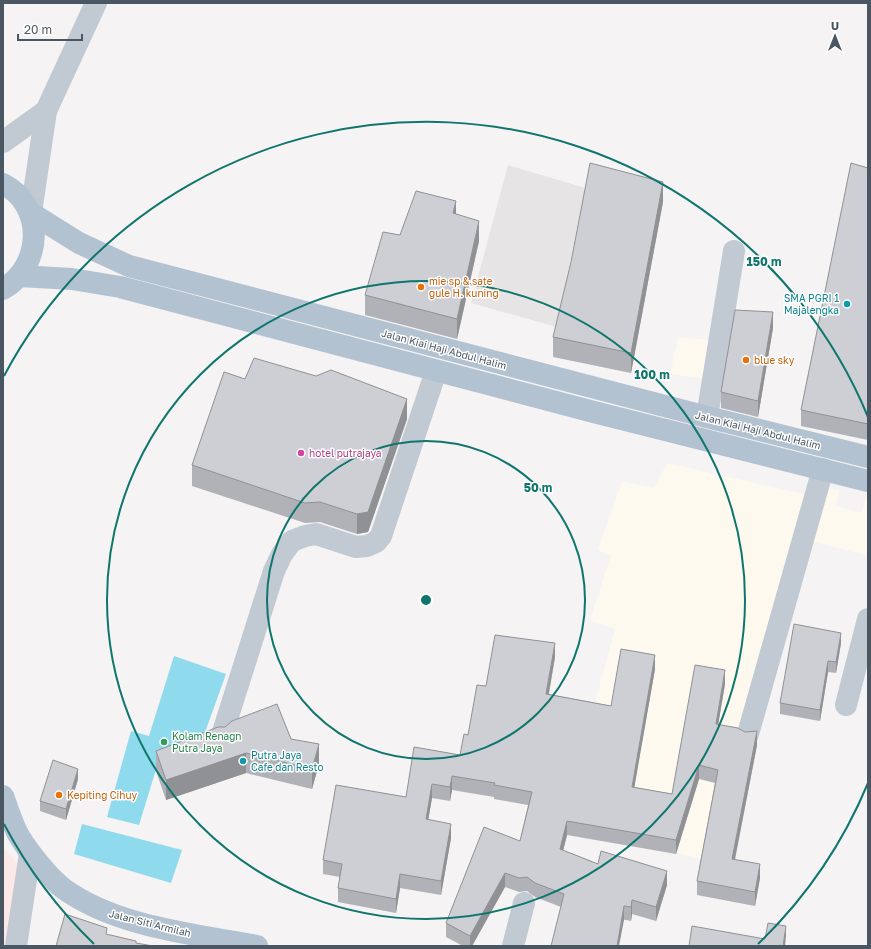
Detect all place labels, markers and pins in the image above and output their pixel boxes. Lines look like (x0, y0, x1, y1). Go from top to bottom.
place label: mie sp & sate gule H. kuning (429, 275, 499, 299)
marker: mie sp & sate gule H. kuning (416, 282, 426, 292)
place label: SMA PGRI 1 Majalengka (784, 292, 839, 316)
marker: SMA PGRI 1 Majalengka (842, 299, 852, 309)
place label: blue sky (754, 354, 795, 366)
marker: blue sky (741, 355, 751, 365)
place label: hotel putrajaya (309, 447, 381, 459)
marker: hotel putrajaya (296, 448, 306, 458)
centre of rings (419, 593, 433, 607)
place label: Kolam Renagn Putra Jaya (172, 730, 242, 754)
marker: Kolam Renagn Putra Jaya (159, 737, 169, 747)
place label: Putra Jaya Cafe dan Resto (251, 749, 324, 773)
marker: Putra Jaya Cafe dan Resto (238, 756, 248, 766)
place label: Kepiting Cihuy (67, 789, 137, 801)
marker: Kepiting Cihuy (54, 790, 64, 800)

